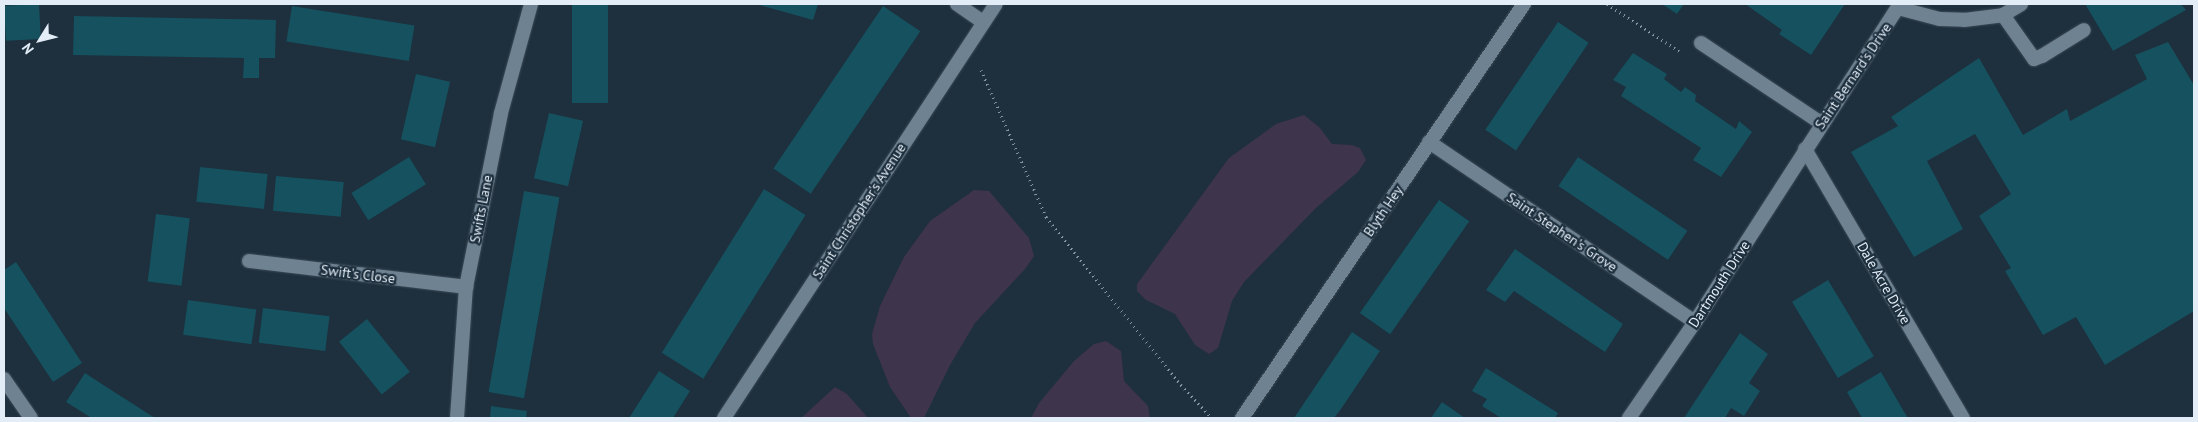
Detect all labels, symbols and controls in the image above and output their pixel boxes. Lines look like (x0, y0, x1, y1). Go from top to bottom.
north arrow (15, 15, 65, 65)
street label: Saint Bernard's Drive (1811, 20, 1895, 132)
text: N (18, 40, 38, 58)
street label: Saint Christopher's Avenue (809, 140, 909, 282)
street label: Swifts Lane (466, 174, 496, 244)
street label: Blyth Hey (1360, 182, 1406, 240)
street label: Saint Stephen's Grove (1504, 189, 1620, 275)
street label: Dartmouth Drive (1685, 238, 1753, 330)
street label: Dale Acre Drive (1854, 239, 1914, 327)
street label: Swift's Close (320, 261, 396, 287)

